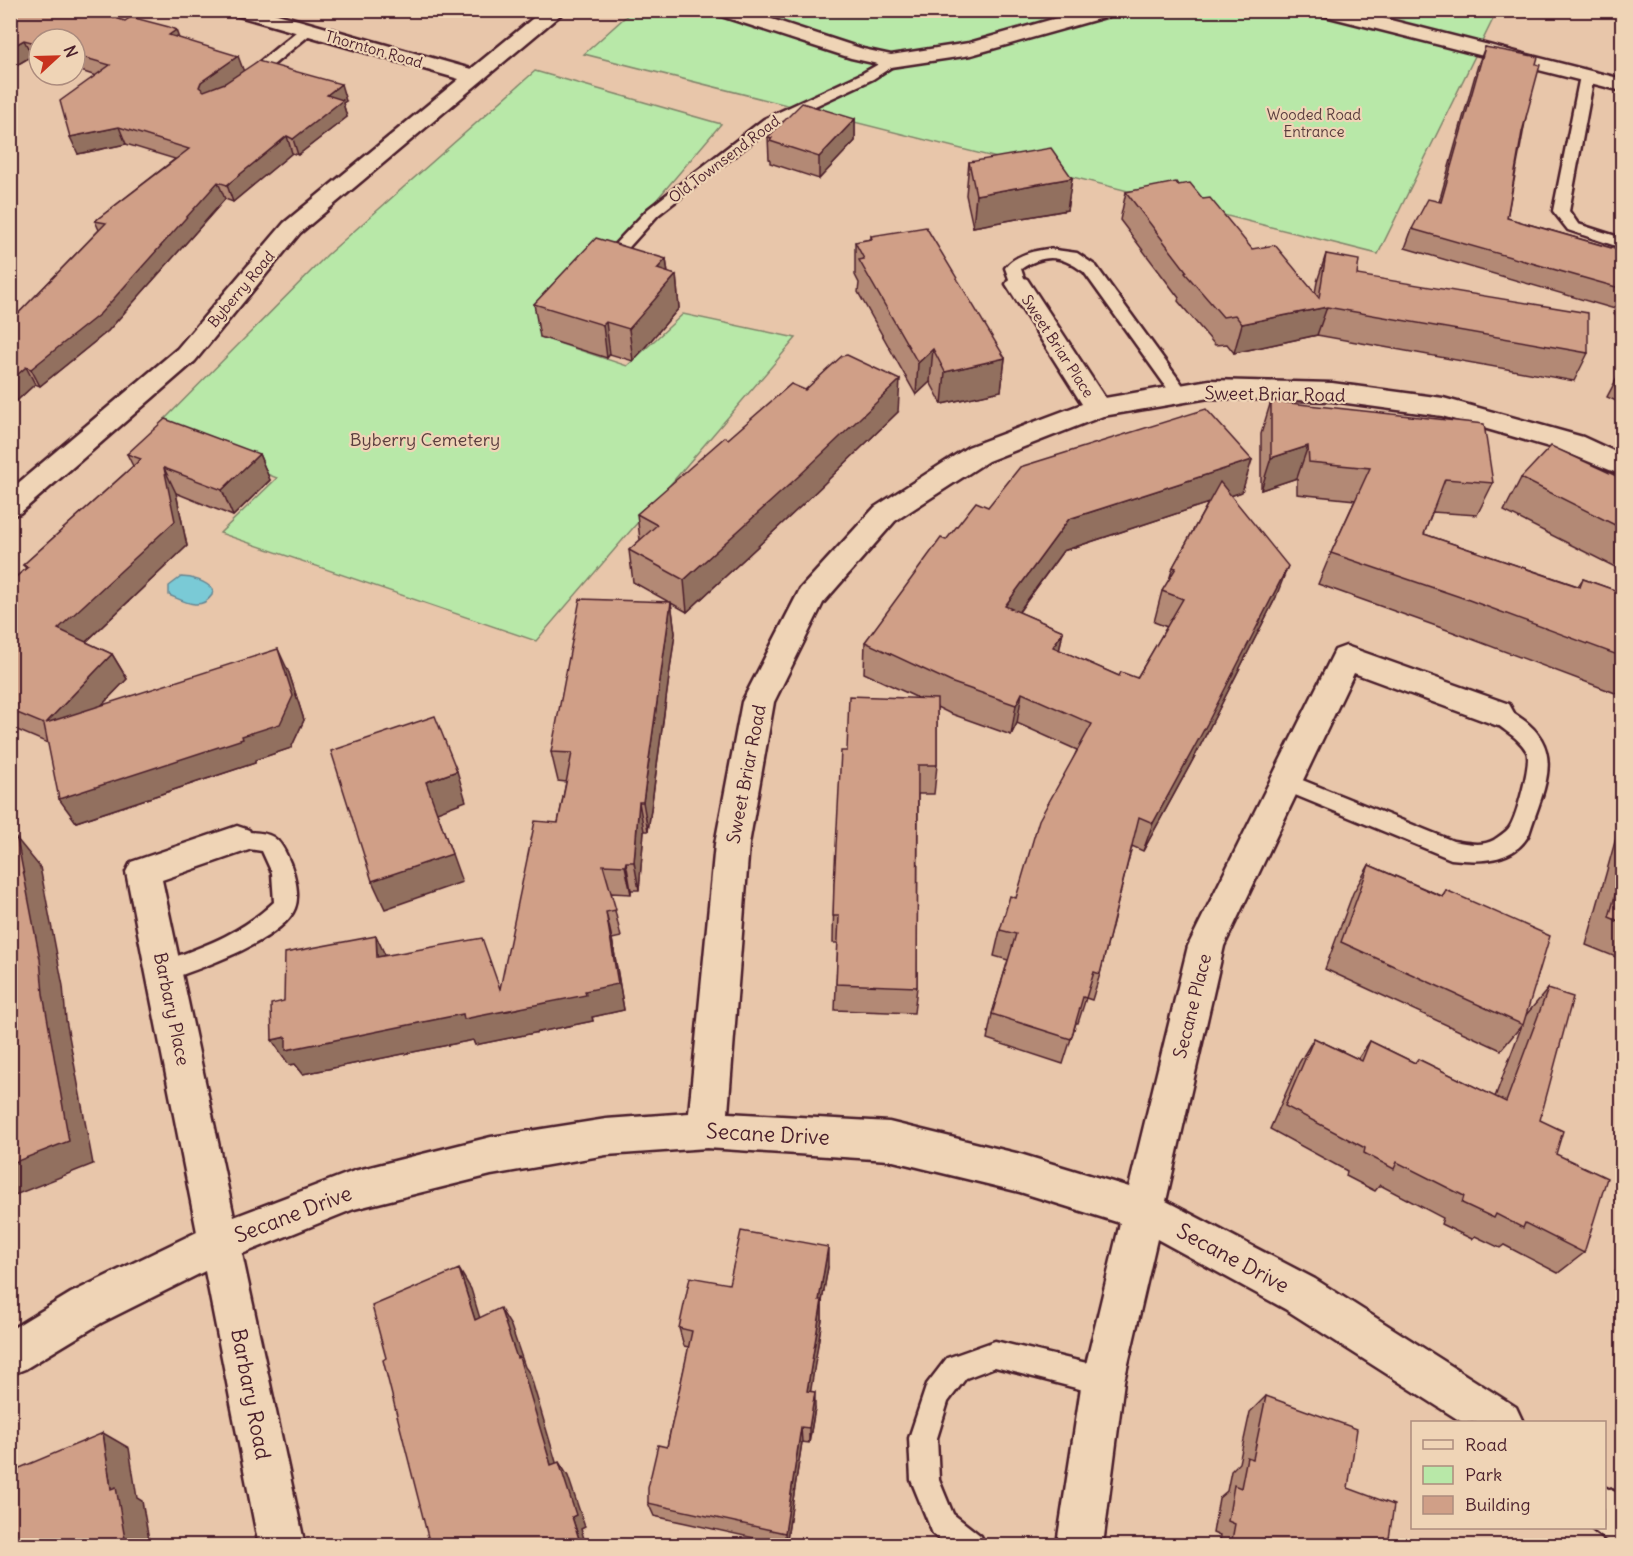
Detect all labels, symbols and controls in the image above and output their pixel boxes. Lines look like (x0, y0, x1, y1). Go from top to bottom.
street label: Thornton Road (323, 26, 425, 72)
north arrow (27, 27, 87, 87)
text: N (60, 43, 82, 60)
park label: Wooded Road Entrance (1267, 105, 1361, 141)
street label: Old Townsend Road (665, 111, 783, 207)
street label: Byberry Road (203, 247, 279, 331)
street label: Sweet Briar Place (1018, 291, 1098, 401)
street label: Sweet Briar Road (1204, 381, 1346, 407)
park label: Byberry Cemetery (350, 428, 500, 451)
street label: Sweet Briar Road (721, 702, 771, 845)
street label: Barbary Place (149, 950, 195, 1068)
street label: Secane Place (1168, 951, 1216, 1061)
street label: Secane Drive (706, 1117, 830, 1151)
street label: Secane Drive (230, 1179, 356, 1249)
street label: Secane Drive (1172, 1217, 1294, 1299)
street label: Barbary Road (225, 1326, 277, 1462)
legend (1411, 1421, 1606, 1529)
text: Road (1465, 1433, 1508, 1456)
text: Park (1465, 1463, 1502, 1486)
text: Building (1465, 1493, 1530, 1516)

